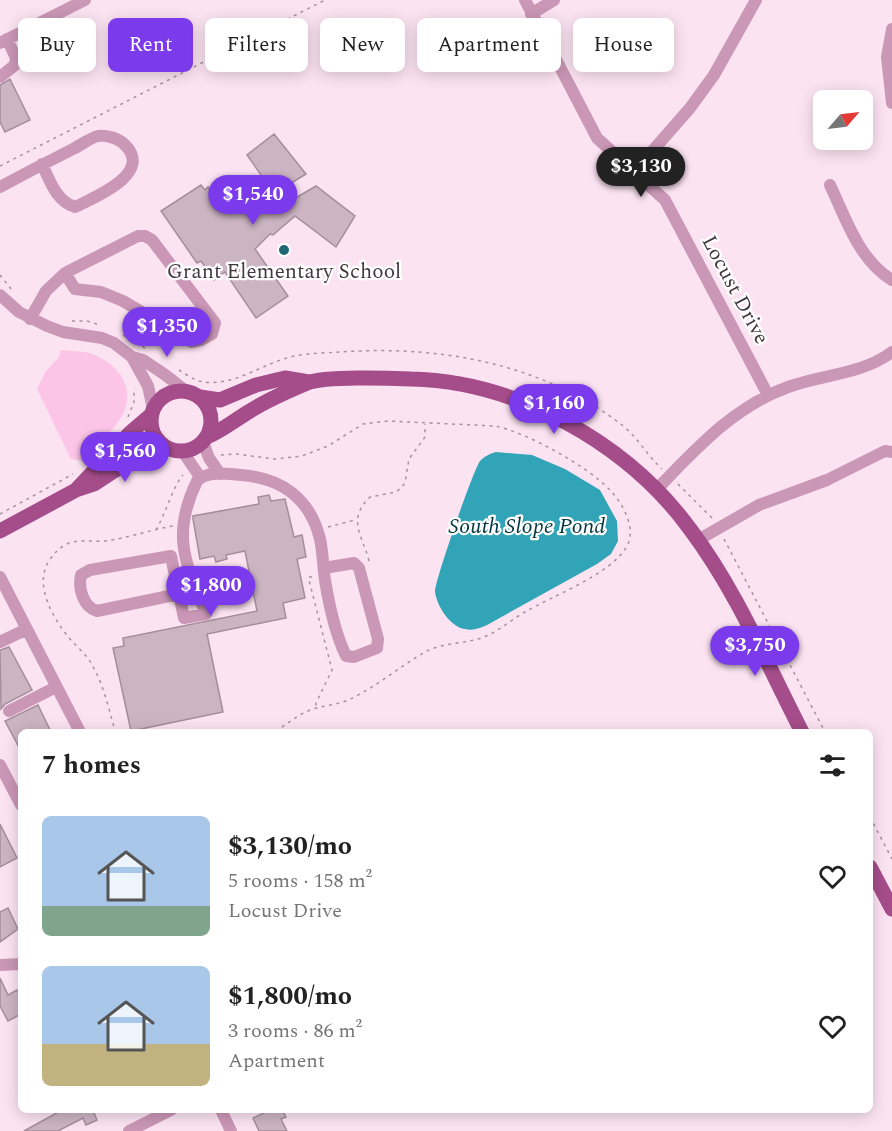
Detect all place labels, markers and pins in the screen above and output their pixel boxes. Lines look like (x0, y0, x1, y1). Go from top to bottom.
pin: $3,130 (592, 147, 690, 198)
pin: $1,540 (204, 175, 302, 226)
marker: Grant Elementary School (277, 243, 291, 257)
place label: Grant Elementary School (167, 256, 401, 288)
pin: $1,350 (118, 307, 216, 358)
pin: $1,160 (505, 384, 603, 435)
pin: $1,560 (76, 432, 174, 483)
pin: $1,800 (162, 566, 260, 617)
pin: $3,750 (706, 626, 804, 677)

